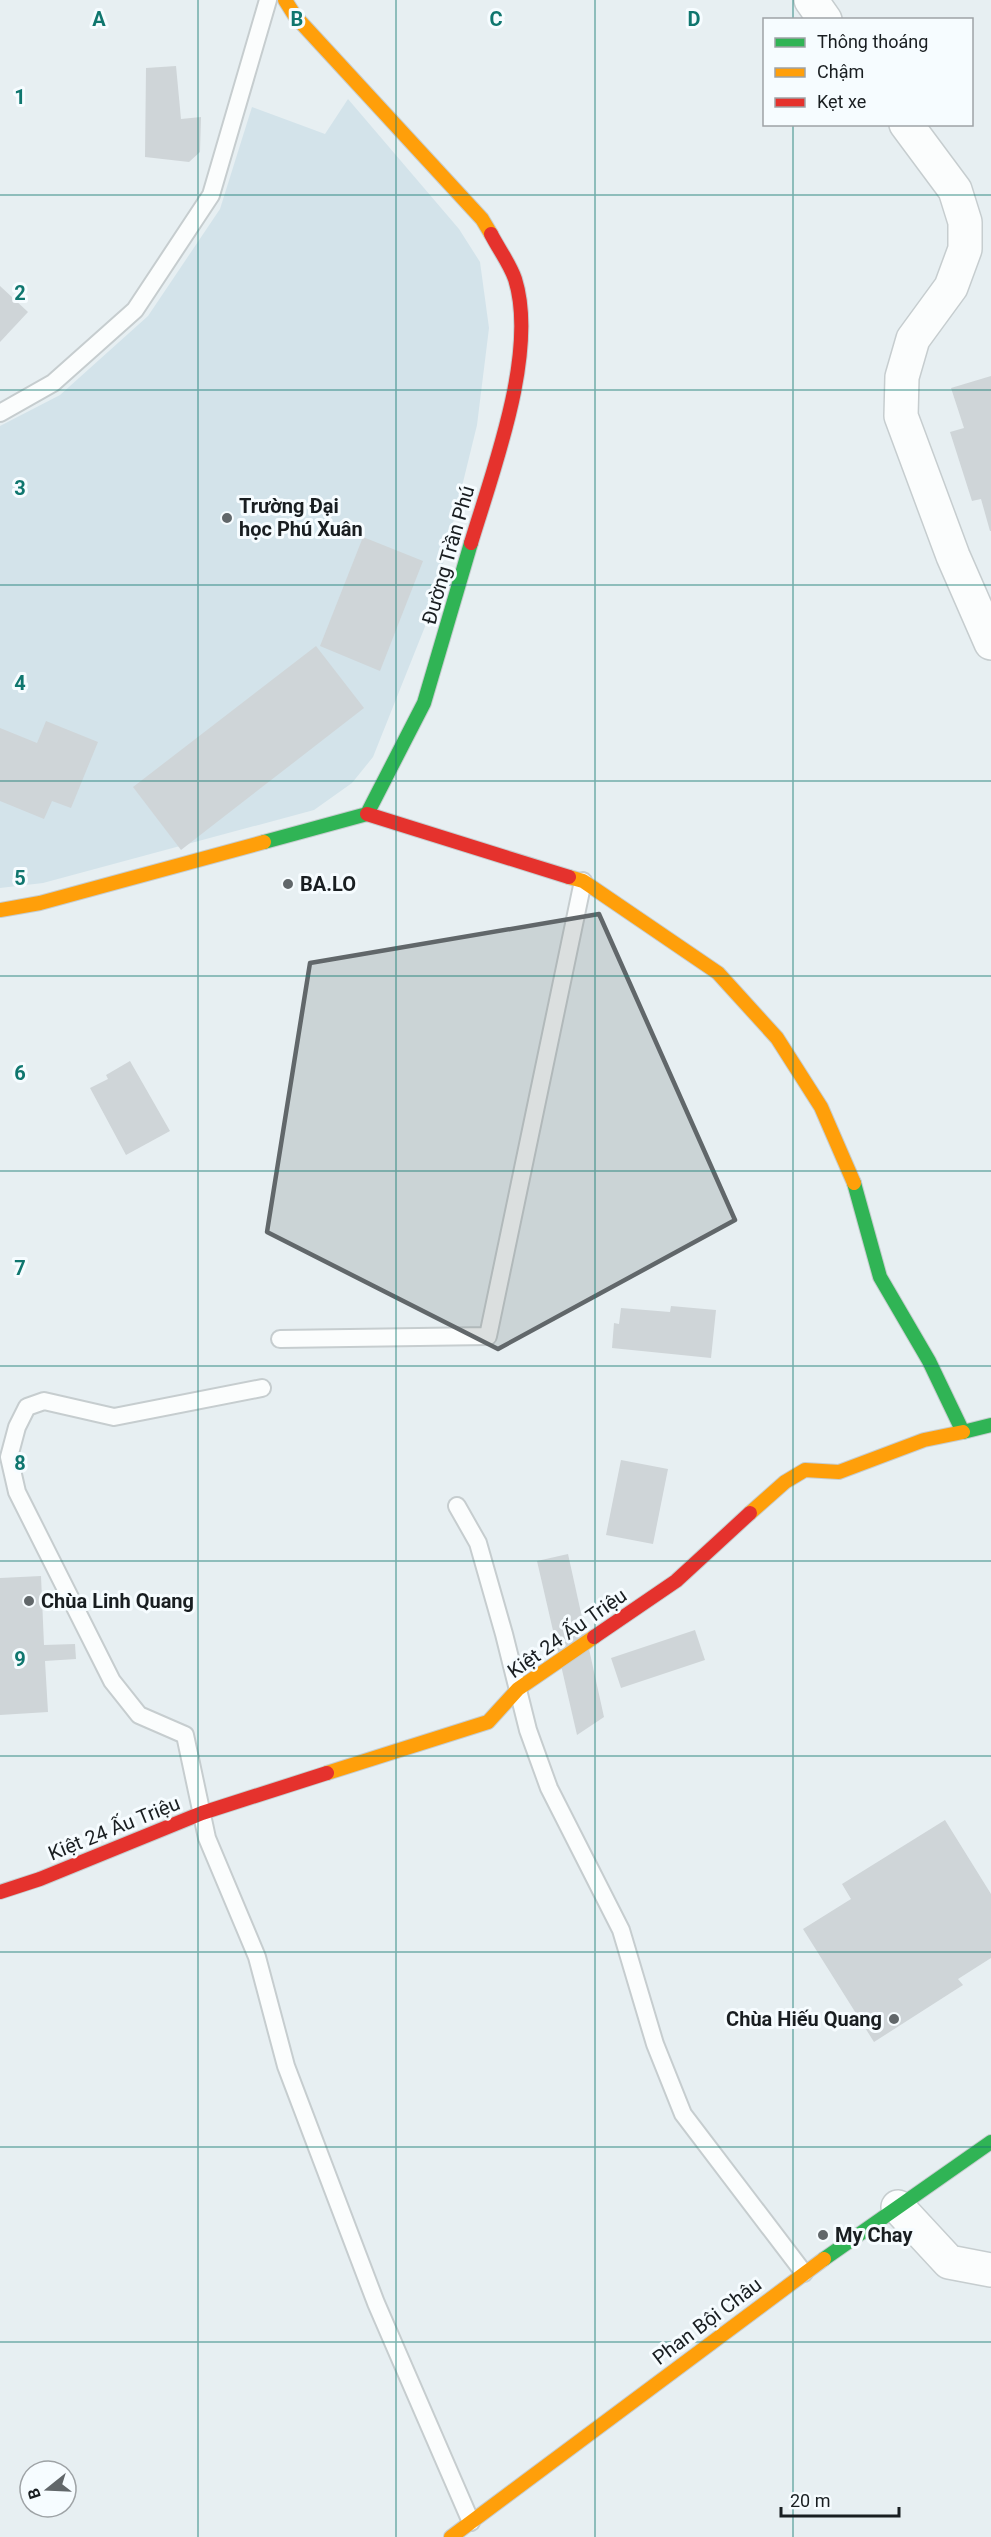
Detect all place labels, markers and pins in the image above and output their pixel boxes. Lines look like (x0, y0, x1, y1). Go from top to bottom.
place label: Trường Đại học Phú Xuân (239, 494, 363, 541)
marker: Trường Đại học Phú Xuân (220, 511, 234, 525)
place label: BA.LO (300, 872, 356, 896)
marker: BA.LO (281, 877, 295, 891)
place label: Chùa Linh Quang (41, 1589, 194, 1613)
marker: Chùa Linh Quang (22, 1594, 36, 1608)
place label: Chùa Hiếu Quang (726, 2007, 882, 2031)
marker: Chùa Hiếu Quang (887, 2012, 901, 2026)
place label: My Chay (835, 2223, 913, 2247)
marker: My Chay (816, 2228, 830, 2242)

